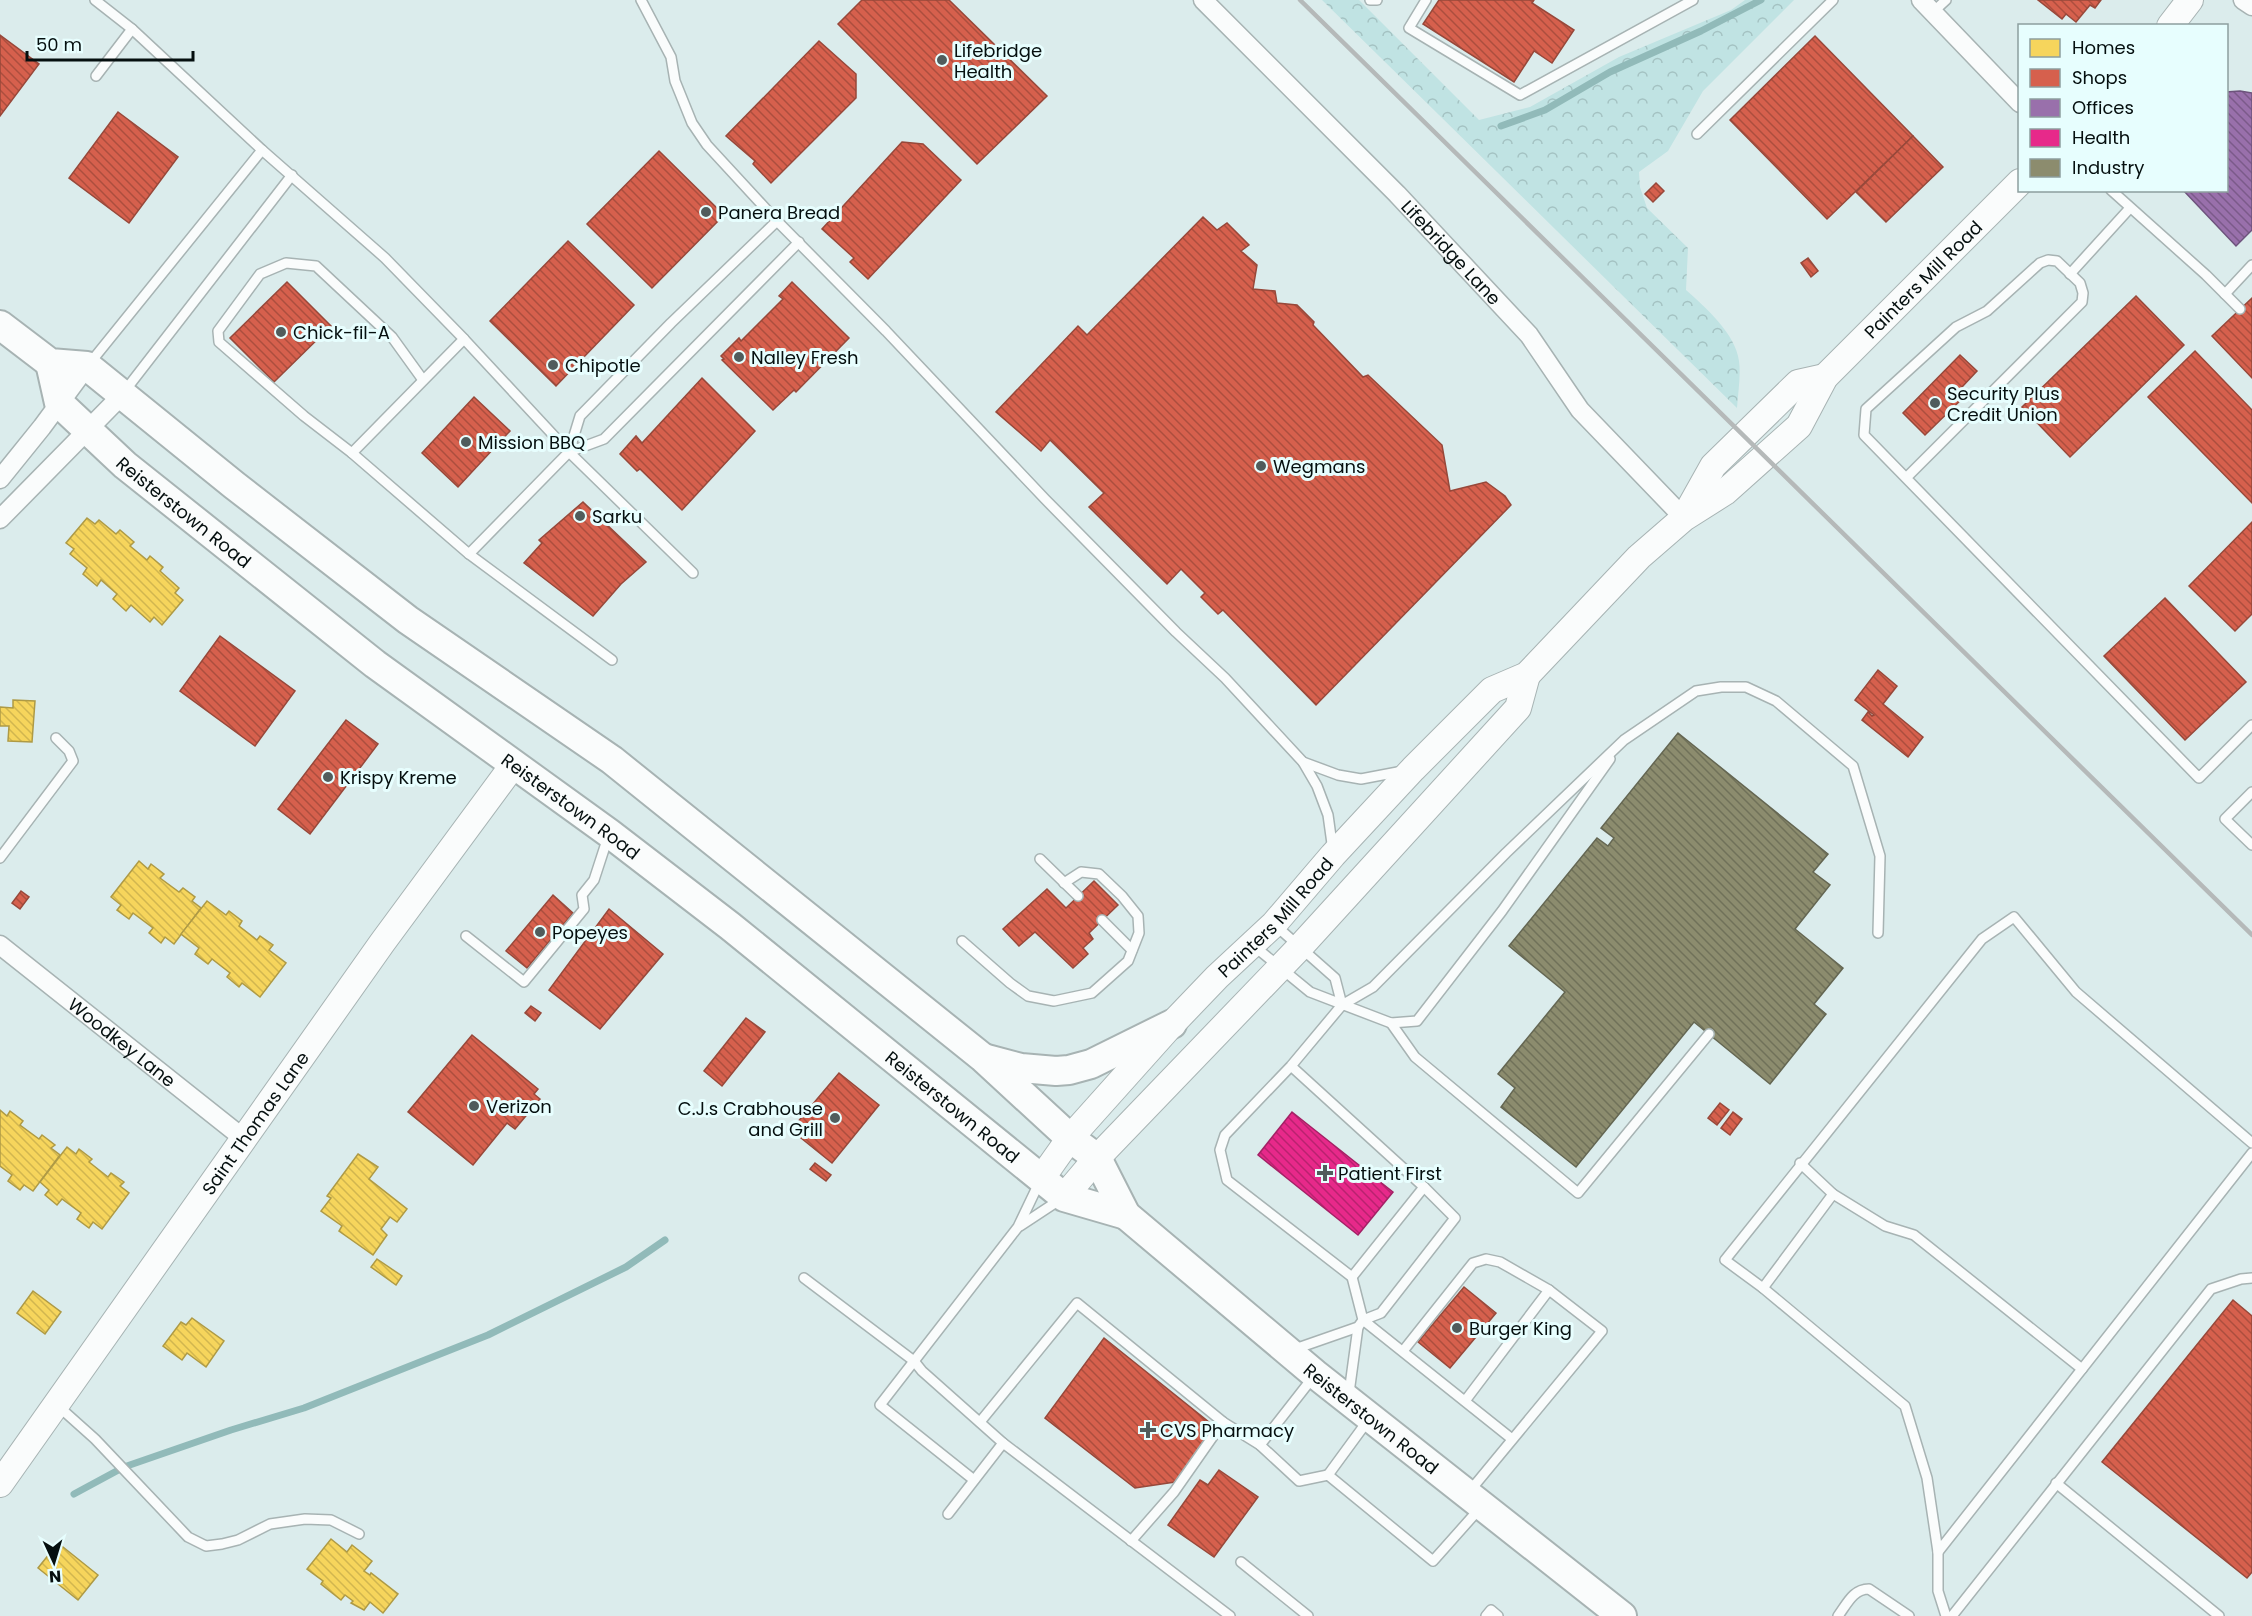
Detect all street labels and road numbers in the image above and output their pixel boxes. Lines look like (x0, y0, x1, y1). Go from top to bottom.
street label: Lifebridge Lane (1396, 194, 1507, 310)
street label: Painters Mill Road (1858, 215, 1987, 344)
street label: Reisterstown Road (111, 451, 257, 573)
street label: Reisterstown Road (497, 747, 645, 865)
street label: Painters Mill Road (1212, 851, 1339, 983)
street label: Woodkey Lane (63, 992, 181, 1093)
street label: Reisterstown Road (880, 1045, 1025, 1169)
street label: Saint Thomas Lane (196, 1046, 314, 1200)
street label: Reisterstown Road (1298, 1357, 1444, 1480)

